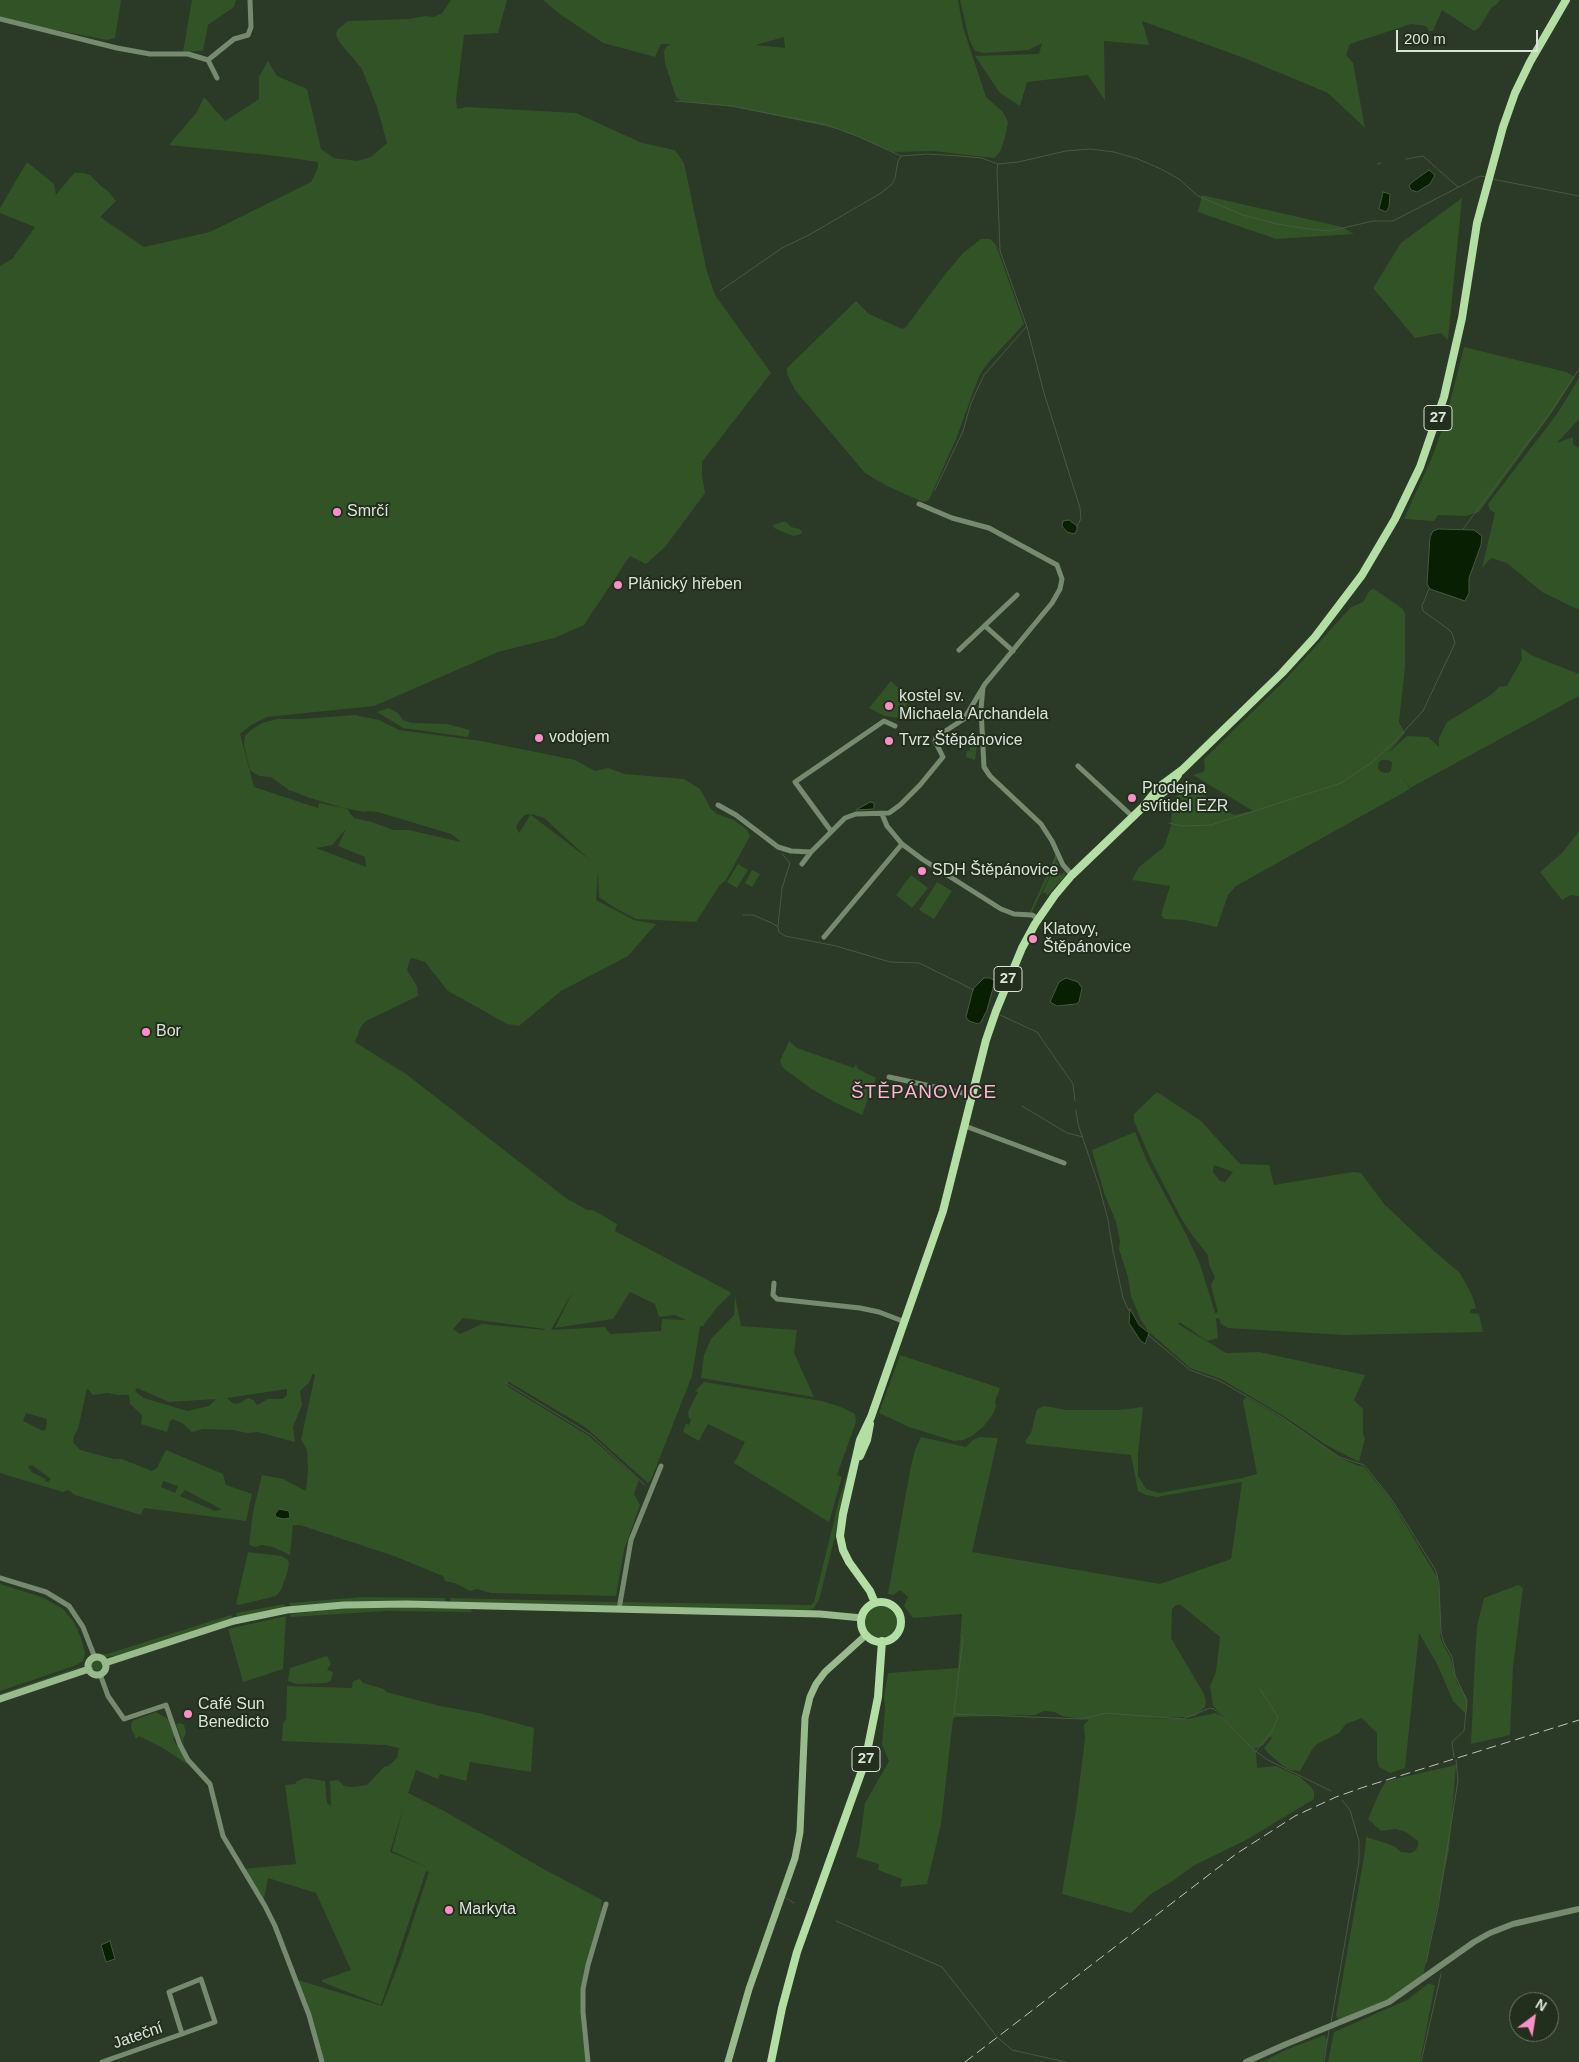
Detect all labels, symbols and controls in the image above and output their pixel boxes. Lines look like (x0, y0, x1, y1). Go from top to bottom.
scale bar (1399, 20, 1542, 52)
text: 200 m (1404, 30, 1446, 47)
road number: 27 (1424, 406, 1452, 430)
place label: Smrčí (347, 502, 389, 522)
marker: Smrčí (331, 506, 343, 518)
place label: Plánický hřeben (628, 575, 742, 595)
marker: Plánický hřeben (612, 579, 624, 591)
place label: kostel sv. Michaela Archandela (899, 687, 1048, 725)
marker: kostel sv. Michaela Archandela (883, 700, 895, 712)
place label: vodojem (549, 728, 609, 748)
place label: Tvrz Štěpánovice (899, 731, 1023, 751)
marker: vodojem (533, 732, 545, 744)
marker: Tvrz Štěpánovice (883, 735, 895, 747)
place label: Prodejna svítidel EZR (1142, 779, 1228, 817)
marker: Prodejna svítidel EZR (1126, 792, 1138, 804)
place label: SDH Štěpánovice (932, 861, 1058, 881)
marker: SDH Štěpánovice (916, 865, 928, 877)
place label: Klatovy, Štěpánovice (1043, 920, 1131, 958)
marker: Klatovy, Štěpánovice (1027, 933, 1039, 945)
road number: 27 (994, 966, 1022, 992)
place label: Bor (156, 1022, 181, 1042)
marker: Bor (140, 1026, 152, 1038)
district label: ŠTĚPÁNOVICE (850, 1082, 998, 1104)
place label: Café Sun Benedicto (198, 1695, 269, 1733)
marker: Café Sun Benedicto (182, 1708, 194, 1720)
road number: 27 (852, 1746, 880, 1772)
place label: Markyta (459, 1900, 516, 1920)
marker: Markyta (443, 1904, 455, 1916)
north arrow (1509, 1992, 1559, 2042)
text: N (1533, 1996, 1550, 2014)
street label: Jateční (110, 2019, 166, 2053)

